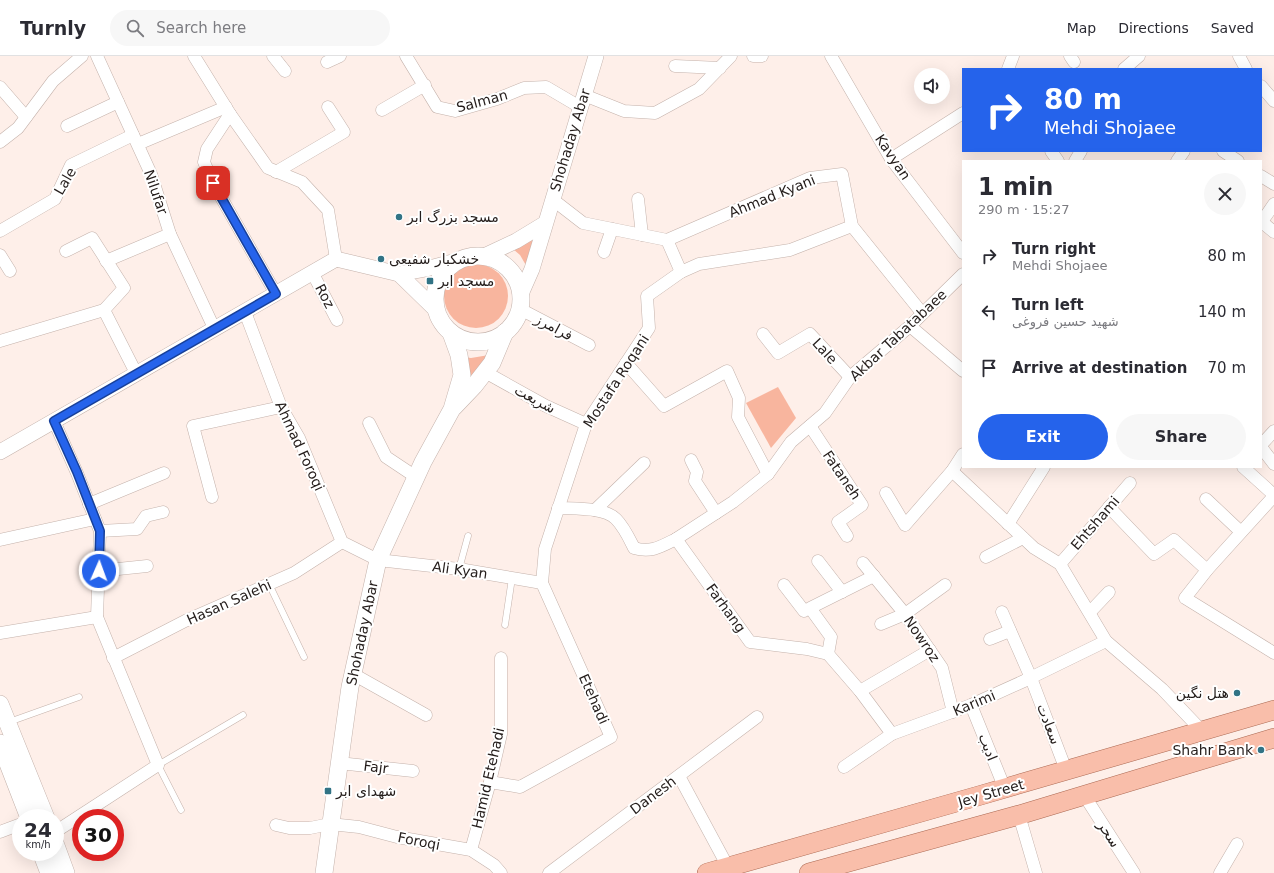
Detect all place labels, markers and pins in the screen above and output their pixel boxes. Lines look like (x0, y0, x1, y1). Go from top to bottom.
pin (196, 166, 230, 200)
place label: مسجد بزرگ ابر (406, 208, 499, 226)
marker: مسجد بزرگ ابر (394, 212, 404, 222)
place label: خشکبار شفیعی (389, 251, 479, 268)
marker: خشکبار شفیعی (376, 254, 386, 264)
place label: مسجد ابر (437, 273, 494, 290)
marker: مسجد ابر (425, 276, 435, 286)
place label: هتل نگین (1176, 685, 1229, 702)
marker: هتل نگین (1232, 688, 1242, 698)
place label: Shahr Bank (1172, 742, 1254, 758)
marker: Shahr Bank (1256, 745, 1266, 755)
place label: شهدای ابر (335, 783, 396, 800)
marker: شهدای ابر (323, 786, 333, 796)

